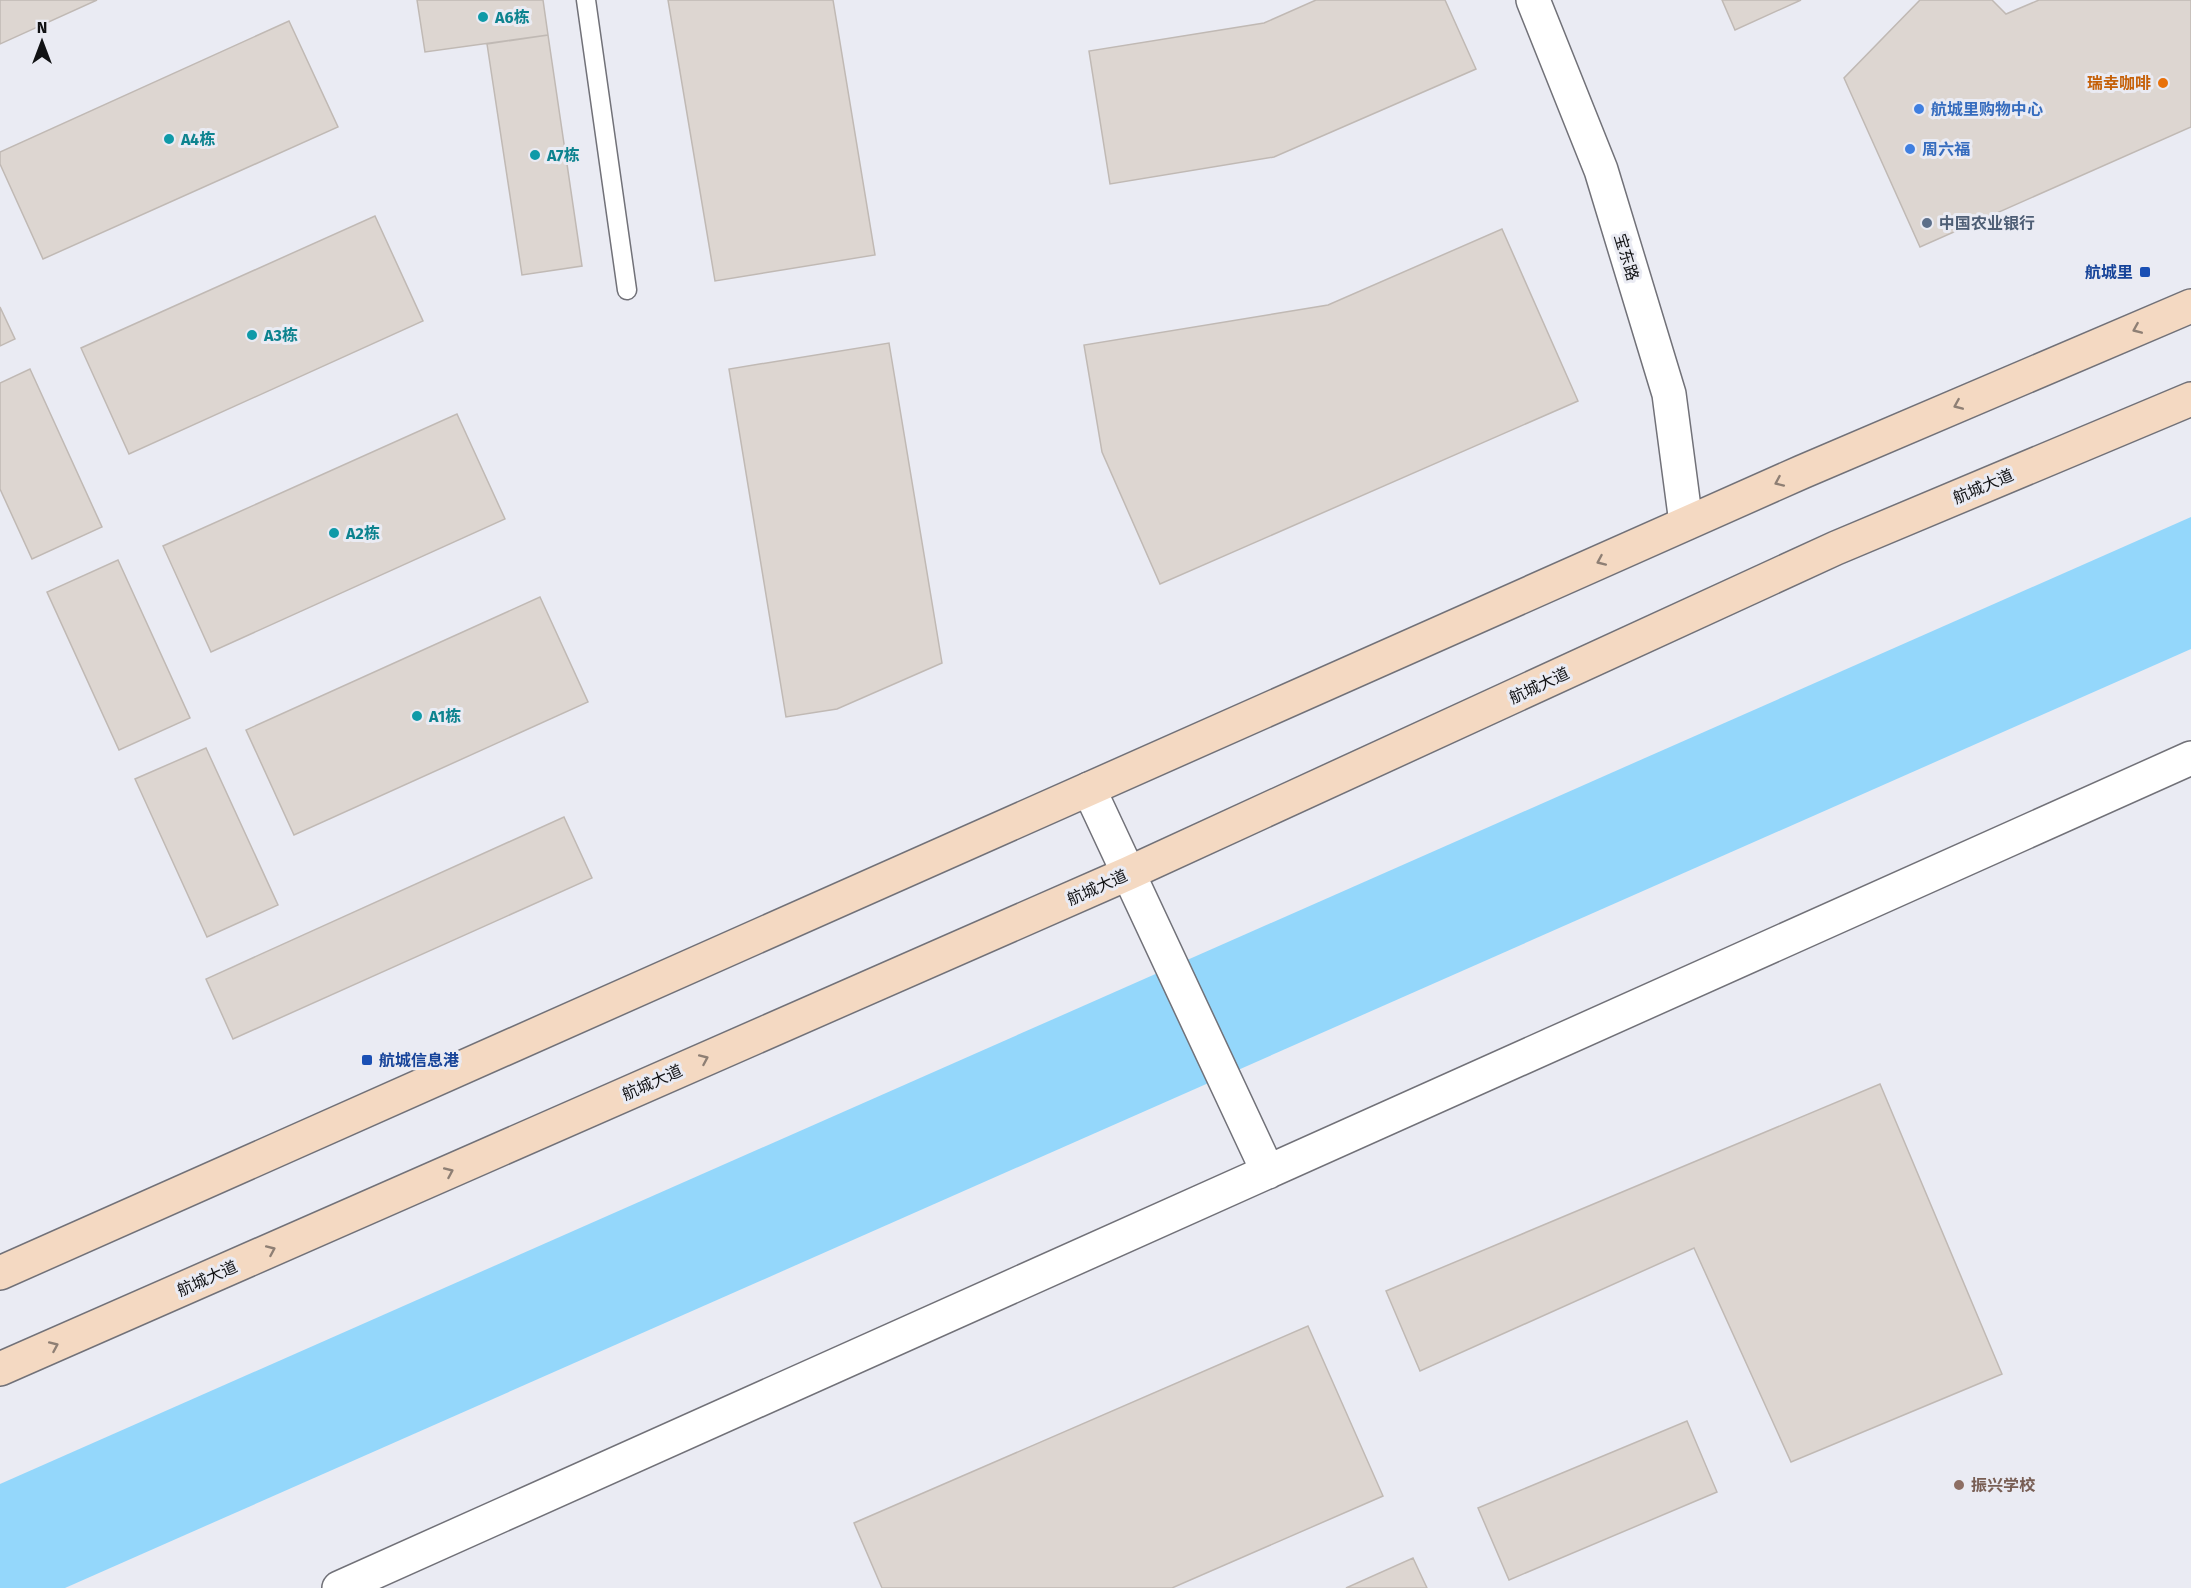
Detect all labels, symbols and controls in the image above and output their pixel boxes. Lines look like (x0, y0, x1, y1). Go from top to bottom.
place label: A6栋 (494, 8, 529, 27)
marker: A6栋 (476, 10, 490, 24)
north arrow (12, 12, 72, 72)
text: N (37, 18, 47, 37)
place label: 瑞幸咖啡 (2087, 74, 2151, 93)
marker: 瑞幸咖啡 (2156, 76, 2170, 90)
place label: 航城里购物中心 (1931, 100, 2043, 119)
marker: 航城里购物中心 (1912, 102, 1926, 116)
place label: A4栋 (180, 130, 215, 149)
marker: A4栋 (162, 132, 176, 146)
place label: 周六福 (1922, 140, 1970, 159)
marker: 周六福 (1903, 142, 1917, 156)
place label: A7栋 (546, 146, 580, 165)
marker: A7栋 (528, 148, 542, 162)
place label: 中国农业银行 (1939, 214, 2035, 233)
marker: 中国农业银行 (1920, 216, 1934, 230)
street label: 宝东路 (1610, 231, 1643, 283)
place label: 航城里 (2085, 263, 2133, 282)
marker: 航城里 (2138, 265, 2152, 279)
one-way arrow (2133, 321, 2144, 333)
place label: A3栋 (263, 326, 298, 345)
marker: A3栋 (245, 328, 259, 342)
one-way arrow (1953, 398, 1964, 410)
street label: 航城大道 (1950, 465, 2016, 508)
one-way arrow (1774, 475, 1785, 487)
place label: A2栋 (345, 524, 380, 543)
marker: A2栋 (327, 526, 341, 540)
one-way arrow (1596, 554, 1607, 566)
street label: 航城大道 (1506, 663, 1572, 708)
place label: A1栋 (428, 707, 461, 726)
marker: A1栋 (410, 709, 424, 723)
street label: 航城大道 (1064, 866, 1130, 909)
place label: 航城信息港 (379, 1051, 459, 1070)
marker: 航城信息港 (360, 1053, 374, 1067)
one-way arrow (698, 1055, 709, 1067)
street label: 航城大道 (619, 1061, 685, 1104)
one-way arrow (443, 1167, 454, 1179)
one-way arrow (264, 1245, 275, 1257)
street label: 航城大道 (174, 1257, 240, 1300)
one-way arrow (47, 1341, 58, 1353)
place label: 振兴学校 (1971, 1476, 2036, 1495)
marker: 振兴学校 (1952, 1478, 1966, 1492)

